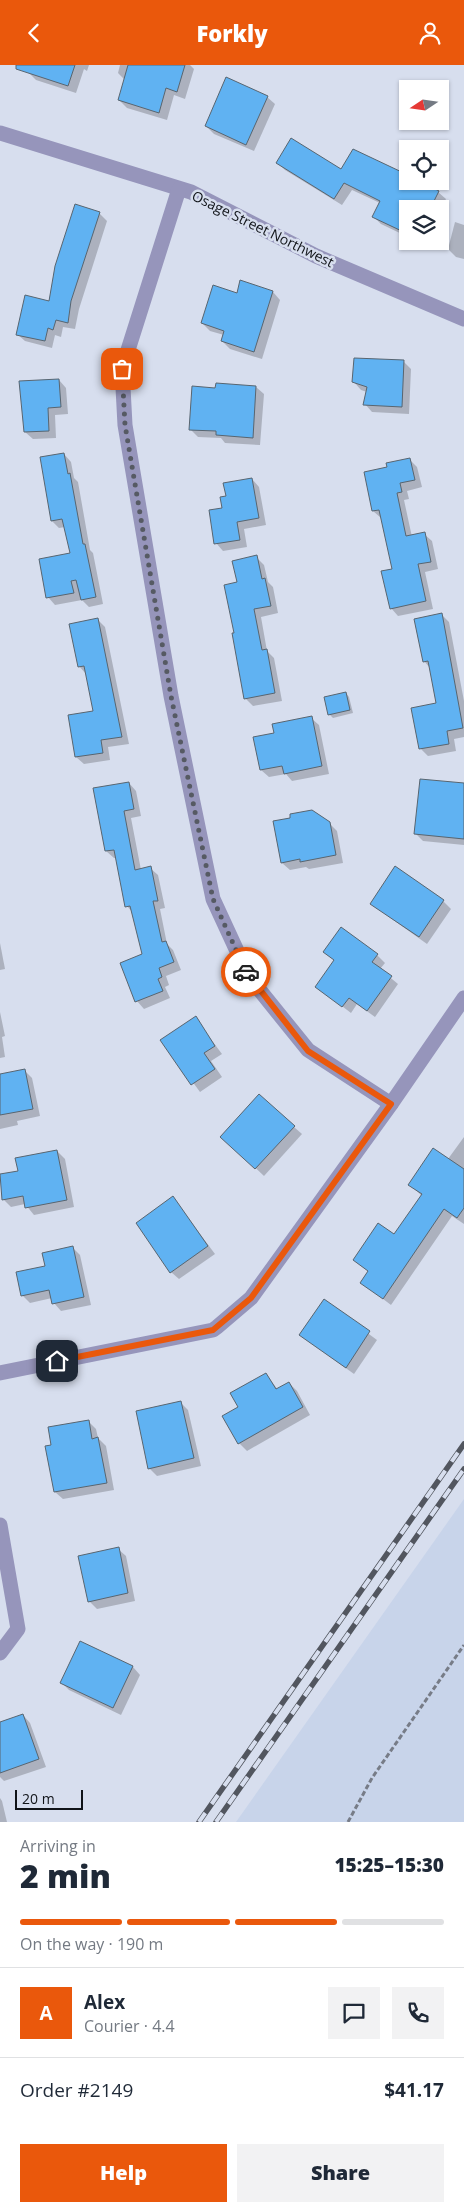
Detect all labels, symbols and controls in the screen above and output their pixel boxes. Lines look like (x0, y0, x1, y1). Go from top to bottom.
text: Forkly (196, 18, 268, 48)
icon: back (20, 19, 48, 47)
icon: person (416, 19, 444, 47)
north arrow (399, 80, 449, 130)
map controls (399, 80, 449, 250)
button: locate (399, 140, 449, 190)
street label: Osage Street Northwest (189, 186, 337, 271)
button: layers (399, 200, 449, 250)
pin (101, 348, 143, 390)
icon: bag (108, 355, 136, 383)
courier (221, 947, 271, 997)
icon: car (232, 958, 260, 986)
pin (36, 1340, 78, 1382)
icon: home (43, 1347, 71, 1375)
scale bar (15, 1787, 82, 1810)
text: 20 m (22, 1789, 55, 1808)
text: Arriving in (20, 1835, 96, 1857)
text: 15:25–15:30 (334, 1852, 444, 1878)
text: 2 min (20, 1854, 111, 1897)
text: On the way · 190 m (20, 1933, 163, 1955)
button: chat (328, 1987, 380, 2039)
button: phone (392, 1987, 444, 2039)
text: Alex (84, 1989, 125, 2015)
text: A (39, 2000, 53, 2026)
text: Courier · 4.4 (84, 2015, 175, 2037)
text: Order #2149 (20, 2077, 133, 2103)
text: $41.17 (384, 2077, 444, 2103)
button: Help (20, 2144, 227, 2202)
button: Share (237, 2144, 444, 2202)

